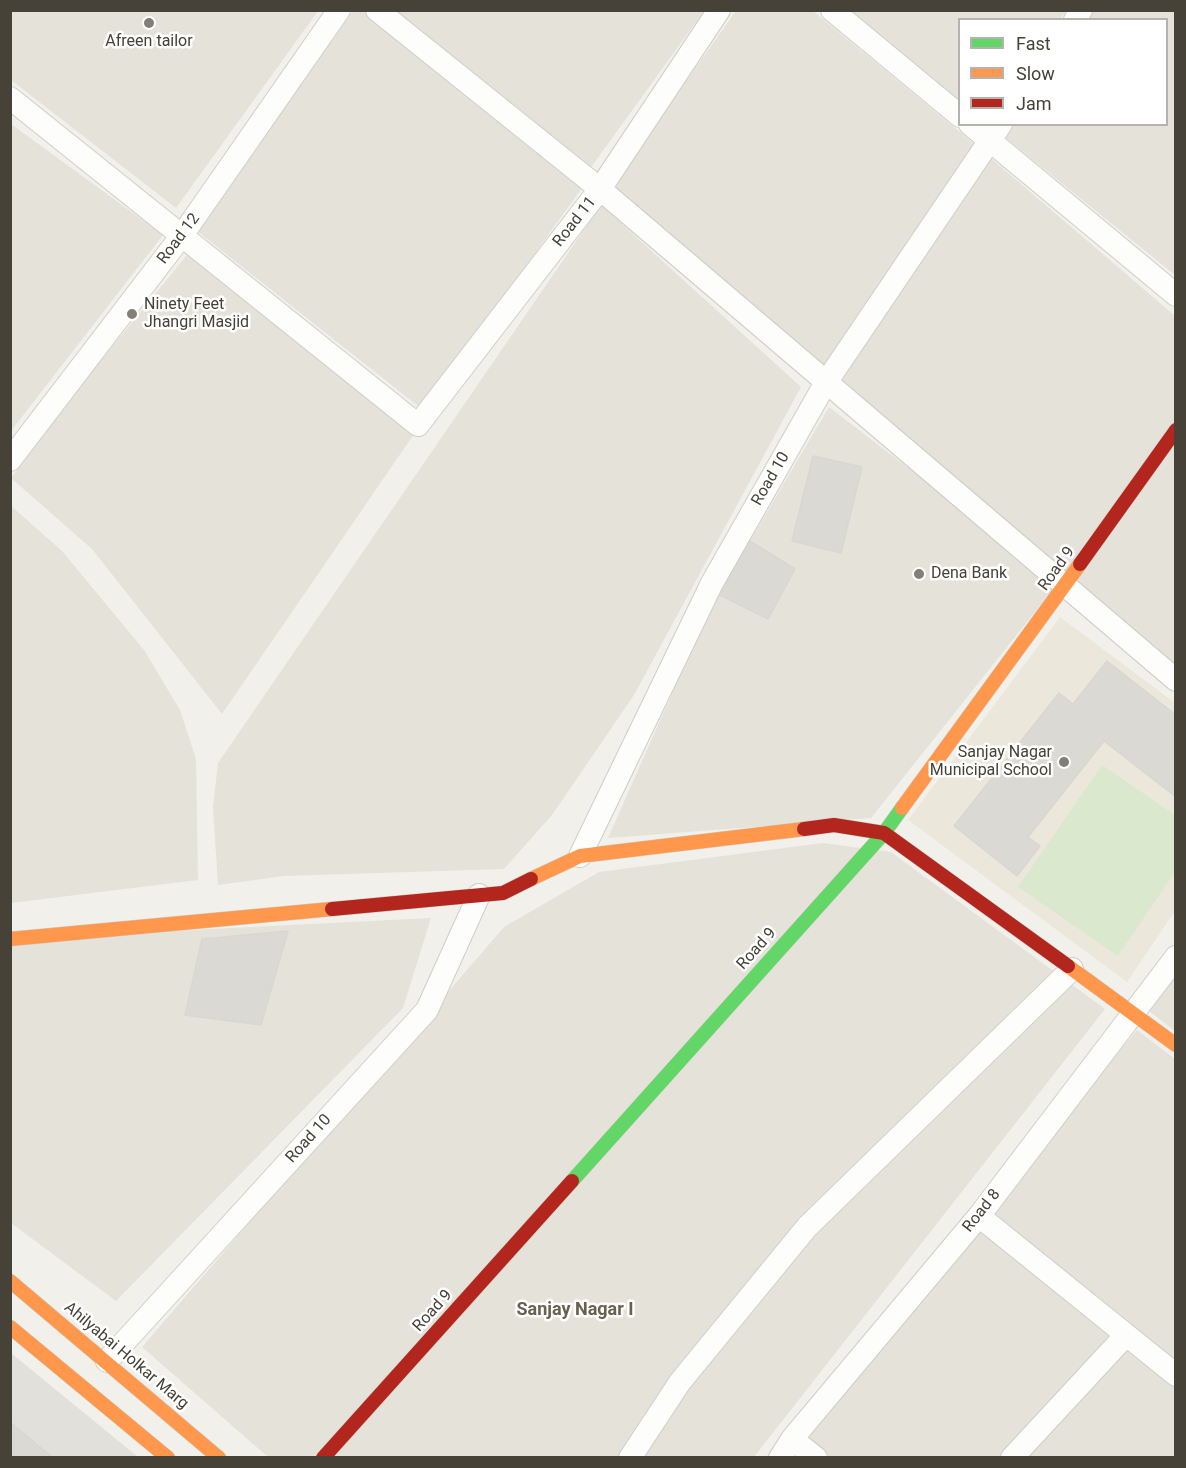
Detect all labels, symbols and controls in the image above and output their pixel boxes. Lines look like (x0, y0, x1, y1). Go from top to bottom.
marker: Afreen tailor (142, 16, 156, 30)
legend (958, 18, 1168, 126)
place label: Afreen tailor (105, 32, 193, 52)
text: Fast (1016, 33, 1051, 54)
text: Slow (1016, 63, 1055, 84)
text: Jam (1016, 93, 1052, 114)
street label: Road 11 (549, 193, 601, 251)
street label: Road 12 (154, 210, 204, 268)
place label: Ninety Feet Jhangri Masjid (144, 295, 249, 333)
marker: Ninety Feet Jhangri Masjid (125, 307, 139, 321)
street label: Road 10 (748, 449, 794, 509)
street label: Road 9 (1035, 543, 1079, 595)
place label: Dena Bank (931, 564, 1007, 584)
marker: Dena Bank (912, 567, 926, 581)
place label: Sanjay Nagar Municipal School (930, 743, 1052, 781)
marker: Sanjay Nagar Municipal School (1057, 755, 1071, 769)
street label: Road 9 (733, 924, 781, 974)
street label: Road 10 (282, 1111, 336, 1167)
street label: Road 8 (959, 1186, 1005, 1236)
street label: Road 9 (409, 1286, 457, 1336)
street label: Ahilyabai Holkar Marg (60, 1298, 192, 1414)
district label: Sanjay Nagar I (516, 1299, 634, 1321)

